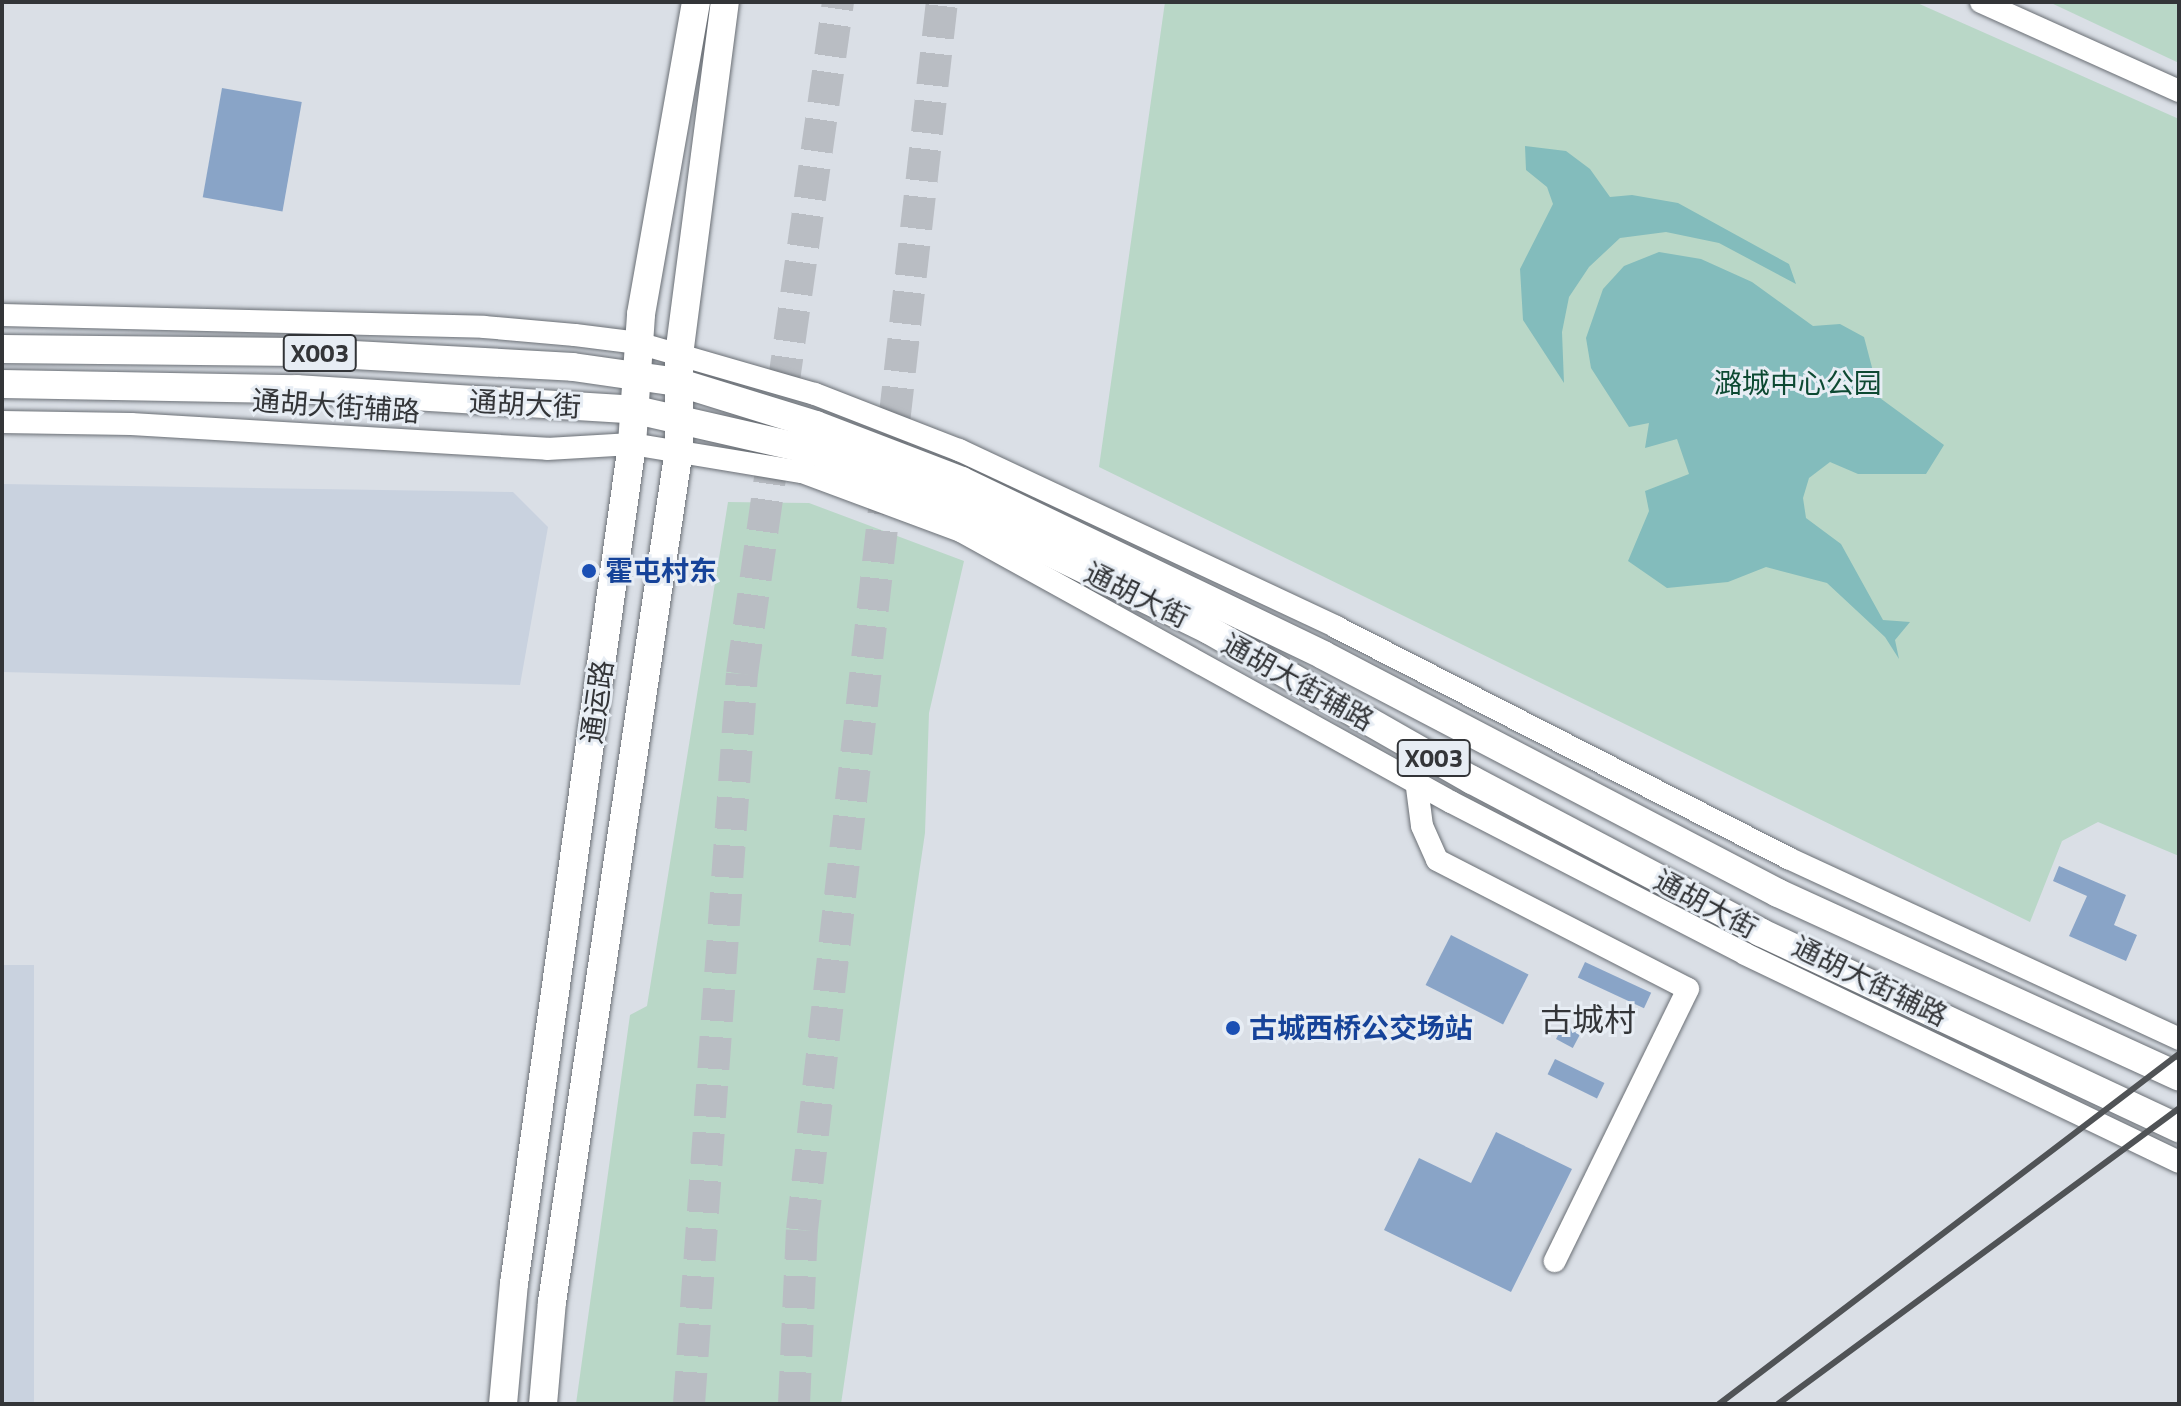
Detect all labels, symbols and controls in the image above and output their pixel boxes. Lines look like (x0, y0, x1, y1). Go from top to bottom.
road number: X003 (282, 331, 358, 375)
park label: 潞城中心公园 (1714, 366, 1882, 400)
street label: 通胡大街辅路 (251, 383, 421, 429)
street label: 通胡大街 (468, 384, 582, 424)
place label: 霍屯村东 (605, 554, 717, 588)
street label: 通胡大街 (1079, 555, 1195, 635)
marker: 霍屯村东 (580, 562, 598, 580)
street label: 通胡大街辅路 (1216, 627, 1380, 737)
street label: 通运路 (575, 658, 619, 746)
road number: X003 (1396, 736, 1472, 780)
street label: 通胡大街 (1649, 863, 1763, 945)
street label: 通胡大街辅路 (1787, 929, 1953, 1033)
district label: 古城村 (1540, 1000, 1636, 1038)
place label: 古城西桥公交场站 (1249, 1011, 1473, 1045)
marker: 古城西桥公交场站 (1224, 1019, 1242, 1037)

